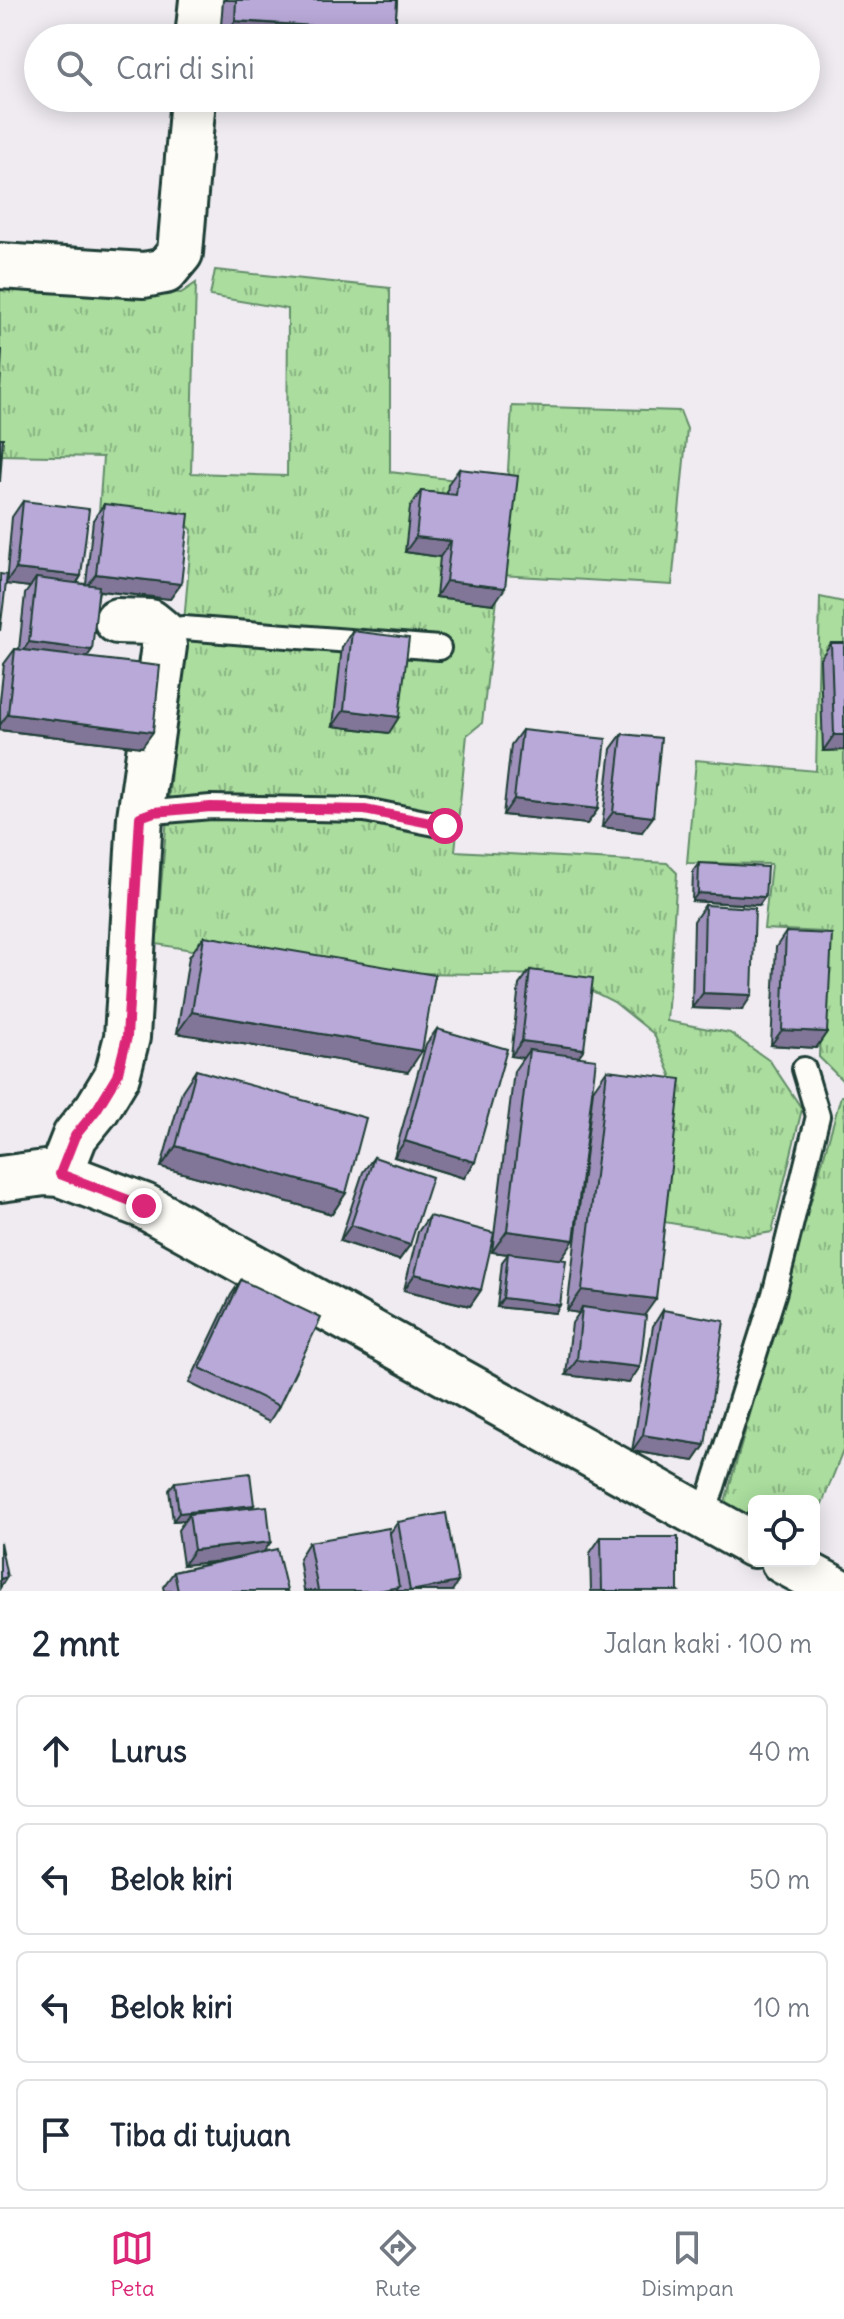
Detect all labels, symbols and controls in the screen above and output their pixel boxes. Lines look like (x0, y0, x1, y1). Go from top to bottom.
search box (24, 24, 820, 112)
icon: search (52, 46, 96, 90)
text: Cari di sini (116, 49, 255, 87)
route start (427, 808, 463, 844)
route end (126, 1188, 162, 1224)
map controls (748, 1495, 820, 1567)
button: locate (748, 1495, 820, 1567)
text: 2 mnt (32, 1622, 119, 1665)
text: Jalan kaki · 100 m (603, 1627, 812, 1660)
icon: ahead (34, 1729, 78, 1773)
text: Lurus (110, 1732, 187, 1770)
text: 40 m (749, 1735, 810, 1768)
icon: left (34, 1857, 78, 1901)
text: Belok kiri (110, 1860, 233, 1898)
text: 50 m (749, 1863, 810, 1896)
icon: left (34, 1985, 78, 2029)
text: Belok kiri (110, 1988, 233, 2026)
text: 10 m (754, 1991, 810, 2024)
icon: arrive (34, 2113, 78, 2157)
text: Tiba di tujuan (110, 2116, 291, 2154)
tab: Peta (110, 2226, 154, 2302)
tab: Rute (375, 2226, 421, 2302)
tab: Disimpan (641, 2226, 734, 2302)

